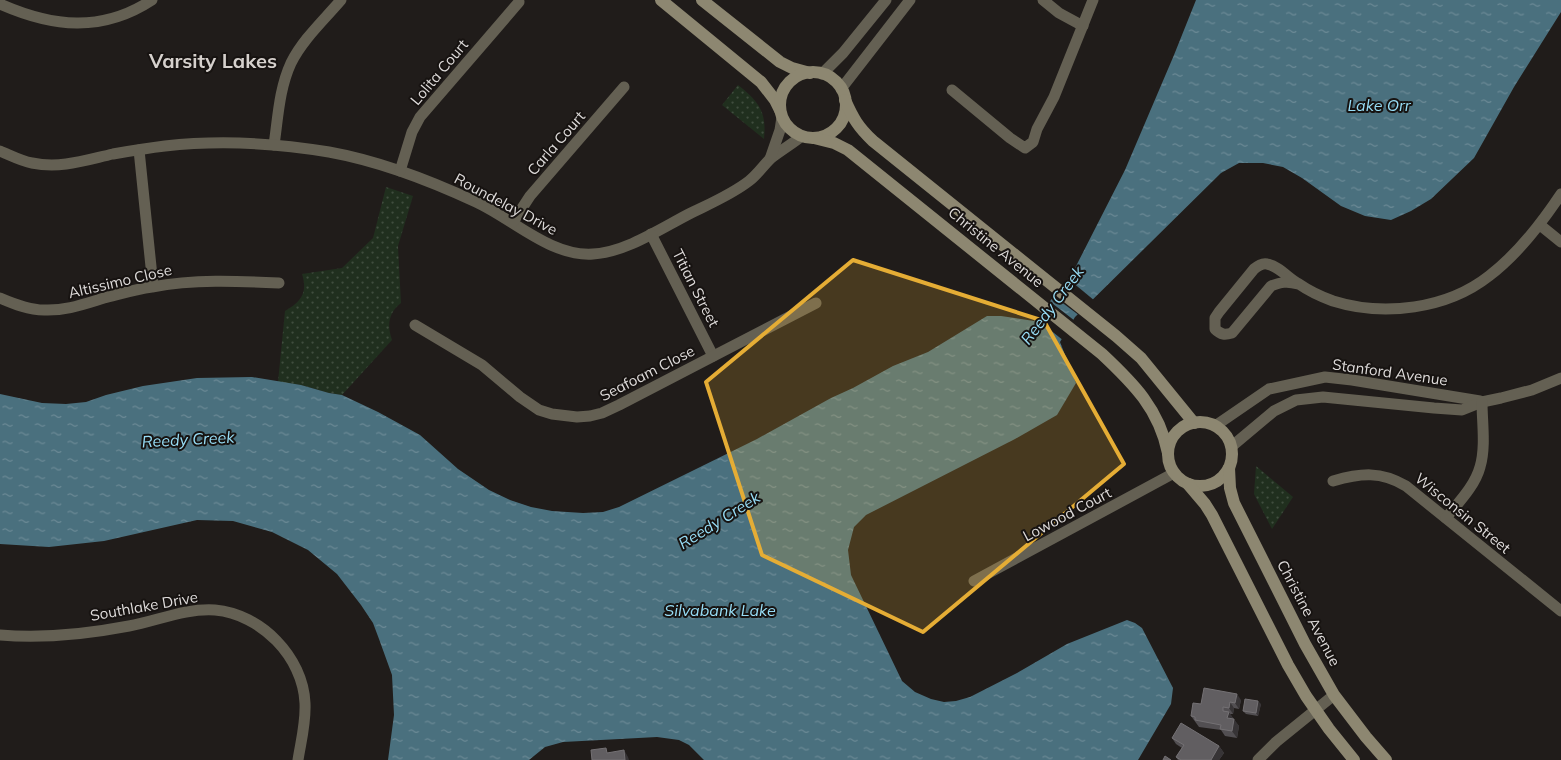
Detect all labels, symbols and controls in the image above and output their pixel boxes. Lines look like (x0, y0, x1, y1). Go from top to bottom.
street label: Lolita Court (406, 35, 472, 109)
district label: Varsity Lakes (148, 48, 277, 73)
water label: Lake Orr (1347, 95, 1412, 115)
street label: Carla Court (523, 107, 589, 179)
street label: Roundelay Drive (451, 169, 561, 239)
street label: Christine Avenue (944, 203, 1048, 291)
street label: Titian Street (668, 246, 724, 330)
street label: Altissimo Close (66, 260, 174, 302)
water label: Reedy Creek (1016, 261, 1088, 348)
street label: Seafoam Close (596, 341, 698, 405)
street label: Stanford Avenue (1331, 354, 1449, 390)
water label: Reedy Creek (141, 427, 236, 451)
street label: Wisconsin Street (1411, 469, 1515, 557)
street label: Lowood Court (1019, 483, 1115, 545)
water label: Reedy Creek (674, 487, 764, 553)
street label: Christine Avenue (1273, 557, 1345, 669)
street label: Southlake Drive (89, 587, 199, 625)
water label: Silvabank Lake (664, 600, 776, 620)

